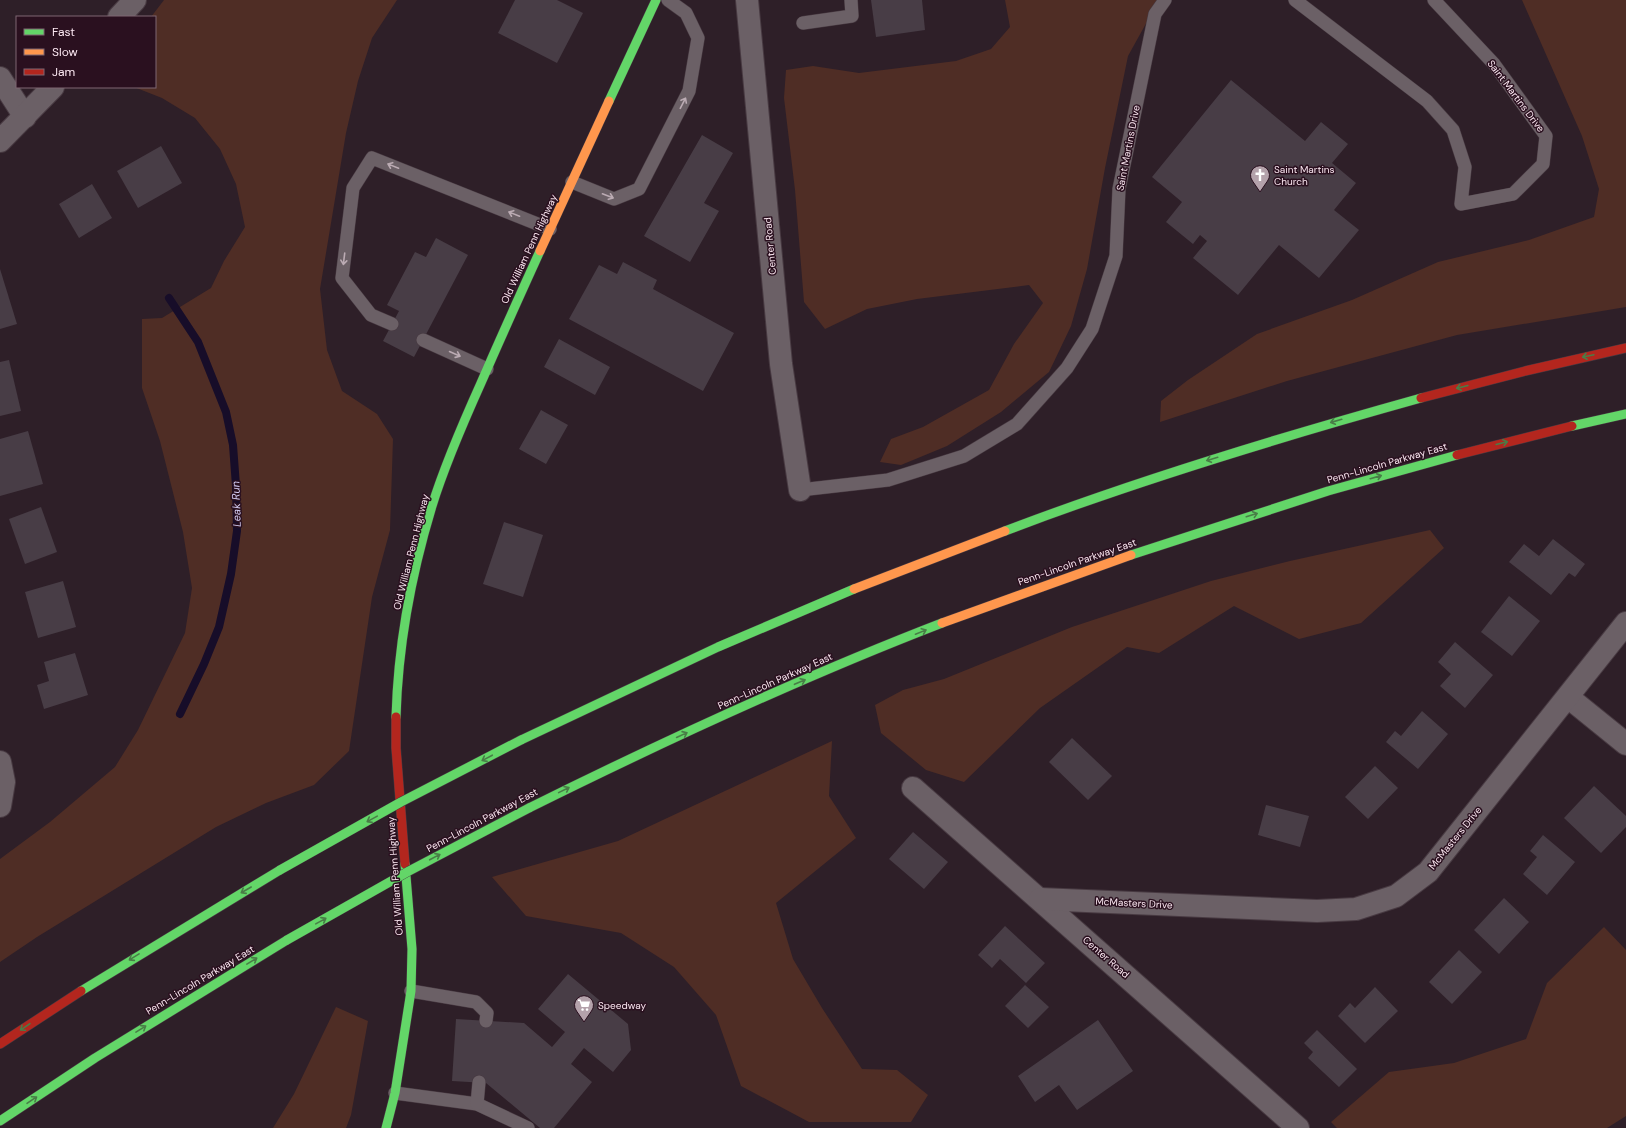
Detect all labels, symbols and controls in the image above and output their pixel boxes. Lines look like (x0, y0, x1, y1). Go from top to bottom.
legend (16, 16, 156, 88)
text: Fast (52, 24, 75, 40)
text: Slow (52, 44, 78, 60)
street label: Saint Martins Drive (1485, 57, 1548, 135)
text: Jam (52, 64, 75, 80)
one-way arrow (680, 97, 687, 109)
street label: Saint Martins Drive (1113, 104, 1143, 192)
one-way arrow (388, 161, 400, 169)
place label: Saint Martins Church (1274, 163, 1335, 188)
church icon: Saint Martins Church (1249, 164, 1271, 192)
street label: Old William Penn Highway (498, 192, 560, 306)
one-way arrow (602, 193, 614, 201)
one-way arrow (508, 210, 520, 218)
street label: Center Road (761, 217, 779, 275)
one-way arrow (340, 252, 348, 265)
one-way arrow (449, 351, 461, 359)
one-way arrow (1582, 353, 1595, 361)
one-way arrow (1455, 383, 1468, 391)
one-way arrow (1330, 418, 1343, 425)
one-way arrow (1495, 439, 1508, 447)
street label: Penn-Lincoln Parkway East (1325, 440, 1449, 486)
one-way arrow (1206, 456, 1219, 463)
one-way arrow (1370, 473, 1383, 480)
water label: Leak Run (228, 481, 244, 527)
street label: Old William Penn Highway (390, 492, 432, 611)
one-way arrow (1245, 511, 1258, 518)
street label: Penn-Lincoln Parkway East (1016, 536, 1138, 588)
one-way arrow (914, 628, 926, 635)
street label: Penn-Lincoln Parkway East (716, 650, 834, 712)
one-way arrow (794, 677, 806, 685)
one-way arrow (675, 731, 687, 738)
one-way arrow (481, 754, 493, 762)
street label: Penn-Lincoln Parkway East (424, 785, 540, 855)
one-way arrow (558, 786, 570, 794)
street label: McMasters Drive (1426, 804, 1485, 872)
one-way arrow (366, 815, 378, 823)
street label: Old William Penn Highway (384, 816, 406, 936)
one-way arrow (429, 853, 441, 861)
one-way arrow (241, 886, 252, 894)
street label: McMasters Drive (1095, 894, 1173, 912)
one-way arrow (315, 916, 327, 924)
street label: Center Road (1080, 933, 1132, 981)
street label: Penn-Lincoln Parkway East (143, 942, 257, 1018)
one-way arrow (128, 953, 140, 961)
one-way arrow (246, 956, 258, 964)
supermarket icon: Speedway (573, 994, 595, 1022)
place label: Speedway (598, 999, 646, 1012)
one-way arrow (20, 1023, 31, 1031)
one-way arrow (135, 1025, 146, 1033)
one-way arrow (27, 1096, 38, 1104)

